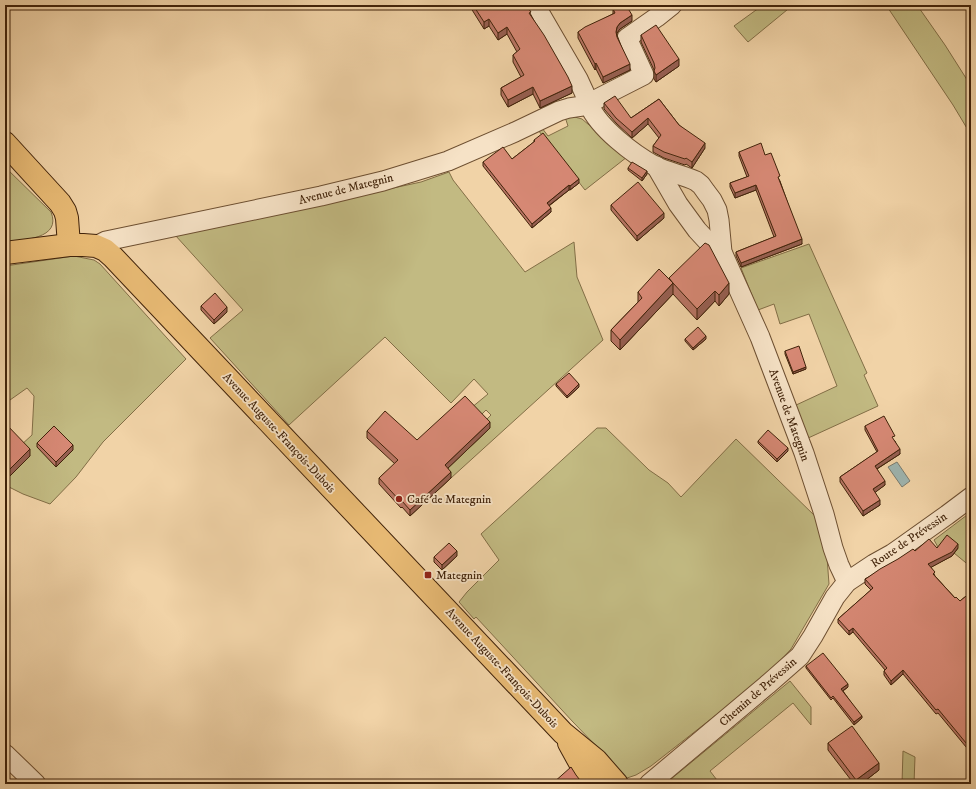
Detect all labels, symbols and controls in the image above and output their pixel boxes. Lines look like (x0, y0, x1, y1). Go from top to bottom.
street label: Avenue de Mategnin (297, 170, 396, 208)
street label: Avenue de Mategnin (765, 367, 813, 464)
street label: Avenue Auguste-François-Dubois (219, 370, 339, 496)
place label: Café de Mategnin (407, 492, 492, 507)
marker: Café de Mategnin (394, 494, 404, 504)
street label: Route de Prévessin (868, 509, 950, 571)
place label: Mategnin (436, 568, 483, 583)
marker: Mategnin (423, 570, 433, 580)
street label: Avenue Auguste-François-Dubois (442, 605, 562, 731)
street label: Chemin de Prévessin (716, 654, 800, 730)

